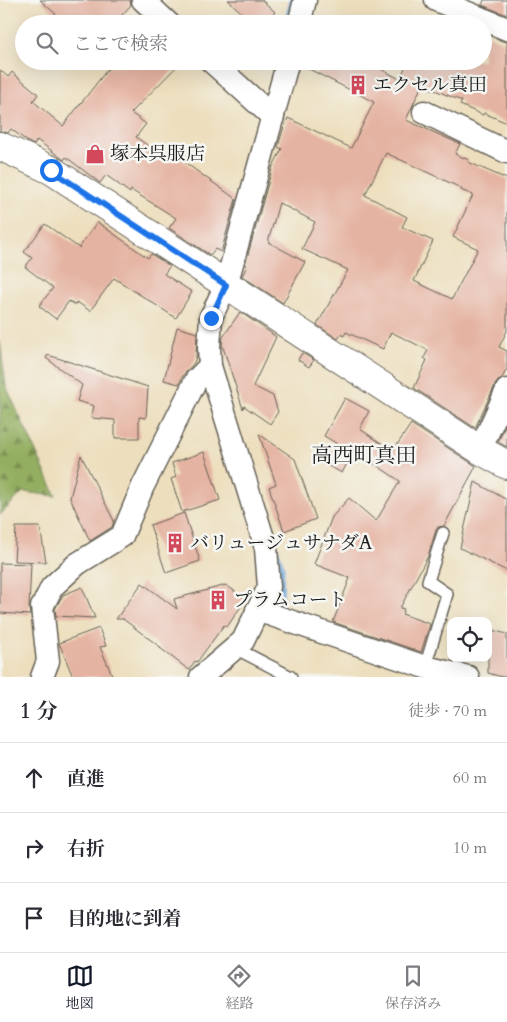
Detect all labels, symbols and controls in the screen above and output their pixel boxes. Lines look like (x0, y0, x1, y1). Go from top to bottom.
search box (15, 15, 492, 70)
icon: search (33, 29, 61, 57)
text: ここで検索 (73, 31, 168, 57)
place label: エクセル真田 (373, 72, 487, 98)
building icon: エクセル真田 (347, 74, 369, 96)
place label: 塚本呉服店 (110, 141, 205, 167)
shop icon: 塚本呉服店 (84, 143, 106, 165)
route start (40, 159, 63, 182)
route end (200, 307, 223, 330)
district label: 高西町真田 (312, 441, 417, 470)
place label: バリュージュサナダA (190, 530, 373, 556)
building icon: バリュージュサナダA (164, 532, 186, 554)
place label: プラムコート (233, 587, 347, 613)
building icon: プラムコート (207, 589, 229, 611)
map controls (447, 617, 492, 662)
button: locate (447, 617, 492, 662)
text: 1 分 (20, 697, 57, 726)
text: 徒歩 · 70 m (408, 700, 487, 722)
icon: ahead (20, 764, 48, 792)
text: 直進 (67, 766, 105, 792)
text: 60 m (453, 767, 487, 789)
icon: right (20, 834, 48, 862)
text: 右折 (67, 836, 105, 862)
text: 10 m (453, 837, 487, 859)
icon: arrive (20, 904, 48, 932)
text: 目的地に到着 (67, 906, 181, 932)
tab: 地図 (66, 962, 94, 1013)
tab: 経路 (225, 962, 253, 1013)
tab: 保存済み (385, 962, 441, 1013)

